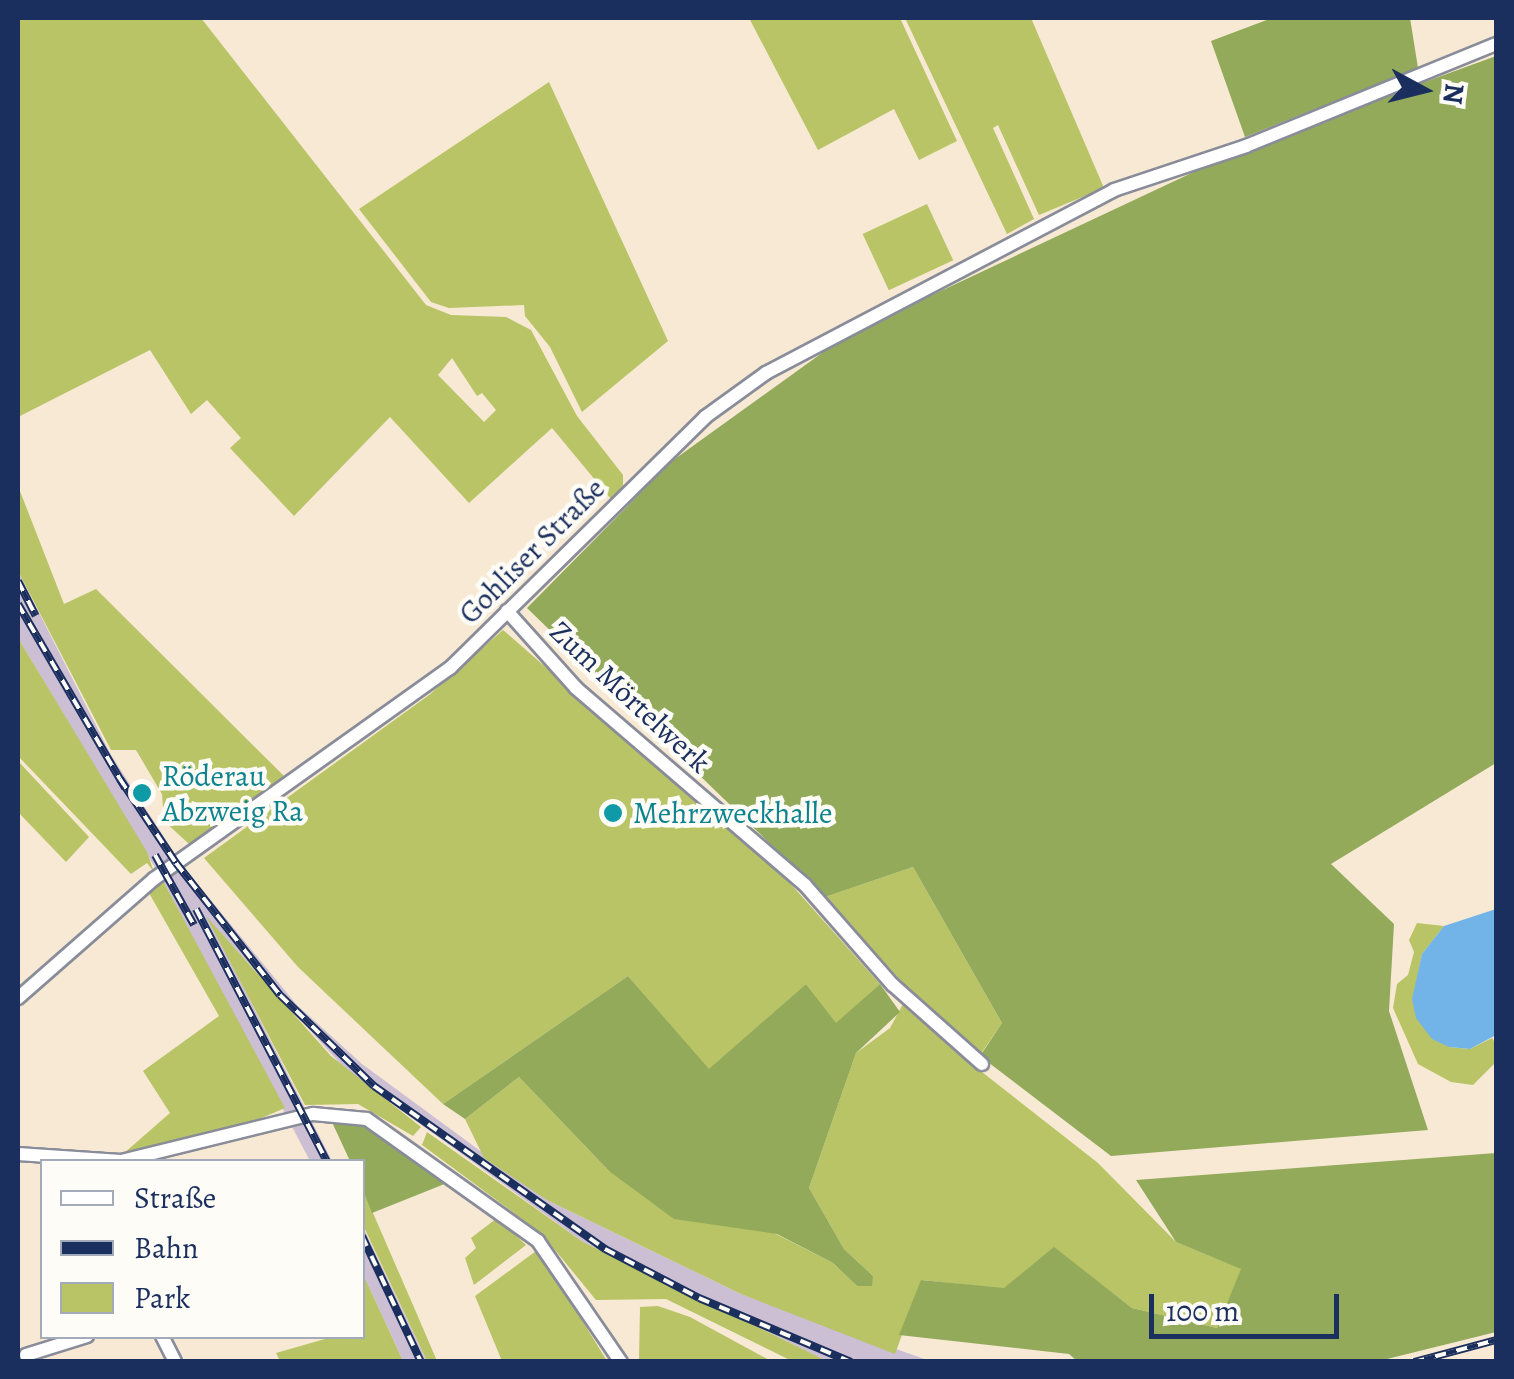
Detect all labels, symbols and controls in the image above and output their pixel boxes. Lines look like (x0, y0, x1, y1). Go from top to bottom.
north arrow (1374, 40, 1474, 140)
text: N (1434, 81, 1474, 106)
street label: Gohliser Straße (452, 471, 612, 631)
street label: Zum Mörtelwerk (542, 613, 718, 781)
place label: Röderau Abzweig Ra (162, 758, 303, 828)
marker: Röderau Abzweig Ra (131, 782, 153, 804)
place label: Mehrzweckhalle (633, 795, 832, 831)
marker: Mehrzweckhalle (602, 802, 624, 824)
legend (40, 1159, 365, 1339)
text: Straße (134, 1178, 216, 1218)
text: Bahn (134, 1228, 198, 1268)
scale bar (1154, 1274, 1344, 1336)
text: Park (134, 1278, 190, 1318)
text: 100 m (1166, 1291, 1239, 1331)

